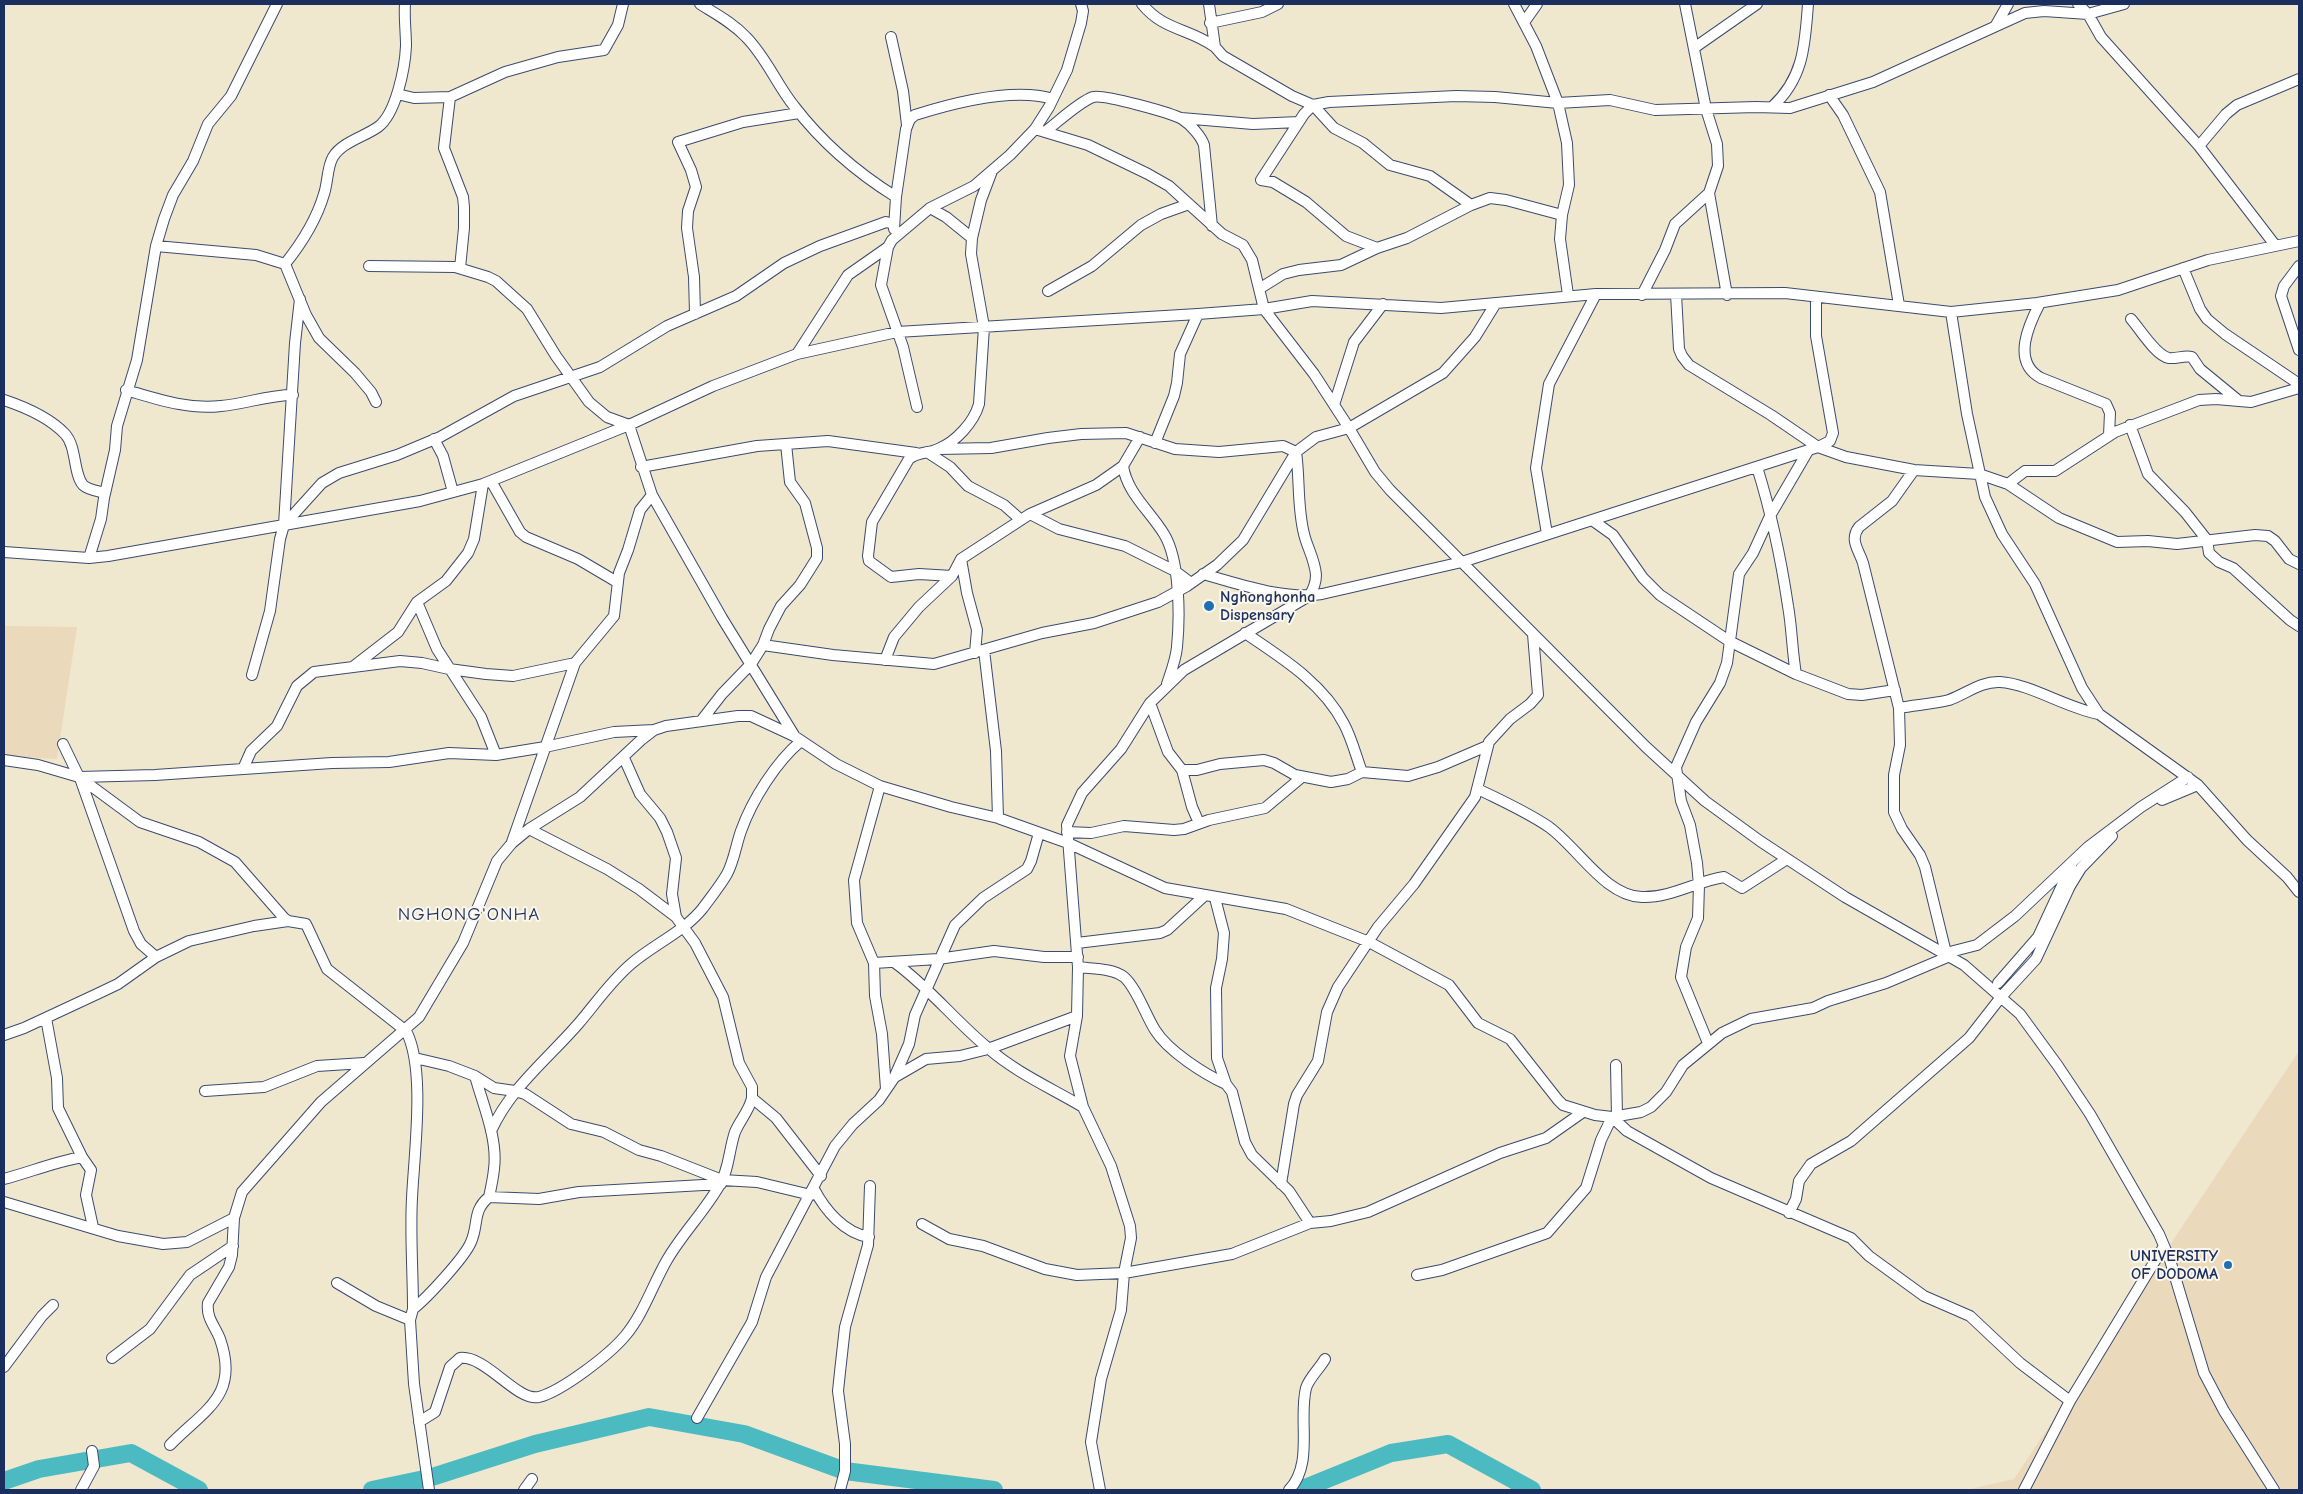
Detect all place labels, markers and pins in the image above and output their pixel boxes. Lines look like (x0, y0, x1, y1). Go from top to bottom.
place label: Nghonghonha Dispensary (1220, 587, 1315, 625)
marker: Nghonghonha Dispensary (1202, 599, 1216, 613)
place label: UNIVERSITY OF DODOMA (2130, 1246, 2218, 1284)
marker: UNIVERSITY OF DODOMA (2222, 1259, 2234, 1271)

